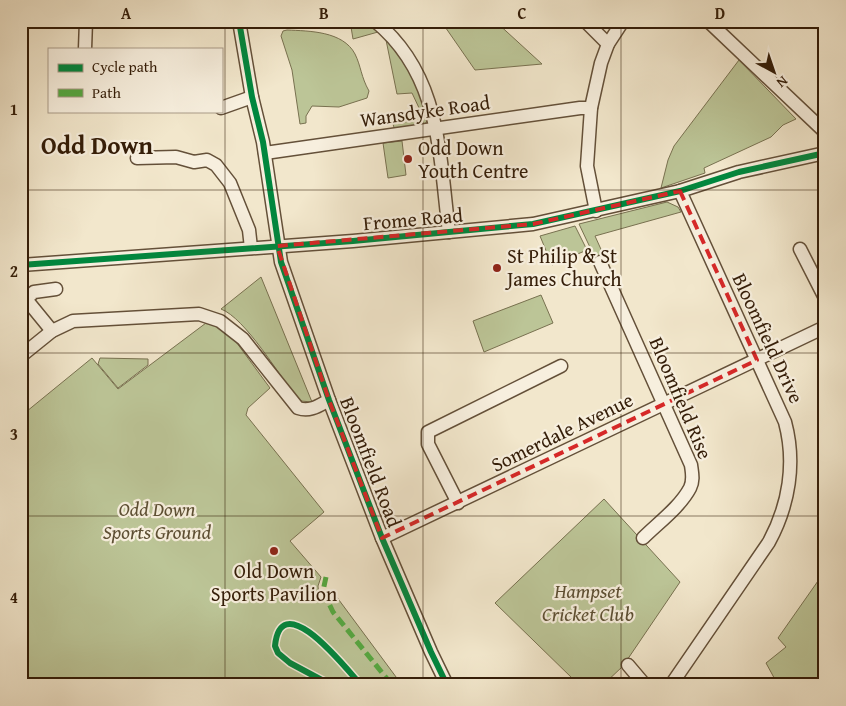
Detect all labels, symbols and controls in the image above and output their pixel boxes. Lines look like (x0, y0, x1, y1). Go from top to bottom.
text: A (121, 1, 132, 25)
text: B (319, 1, 329, 25)
text: C (517, 1, 527, 25)
text: D (715, 1, 725, 25)
legend (48, 48, 222, 112)
north arrow (748, 48, 798, 98)
text: Cycle path (92, 56, 158, 77)
text: N (772, 71, 792, 93)
text: Path (92, 82, 121, 103)
street label: Wansdyke Road (358, 87, 492, 134)
text: 1 (10, 97, 18, 121)
district label: Odd Down (41, 127, 153, 163)
place label: Odd Down Youth Centre (418, 133, 528, 185)
marker: Odd Down Youth Centre (402, 153, 414, 165)
street label: Frome Road (362, 200, 464, 237)
place label: St Philip & St James Church (504, 241, 621, 293)
text: 2 (10, 259, 18, 283)
marker: St Philip & St James Church (491, 262, 503, 274)
street label: Bloomfield Drive (726, 268, 811, 408)
street label: Bloomfield Rise (643, 332, 720, 463)
street label: Somerdale Avenue (486, 385, 638, 478)
street label: Bloomfield Road (333, 392, 410, 532)
text: 3 (10, 422, 18, 446)
park label: Odd Down Sports Ground (103, 494, 212, 546)
marker: Old Down Sports Pavilion (268, 545, 280, 557)
place label: Old Down Sports Pavilion (211, 556, 337, 608)
park label: Hampset Cricket Club (542, 576, 634, 628)
text: 4 (10, 585, 18, 609)

